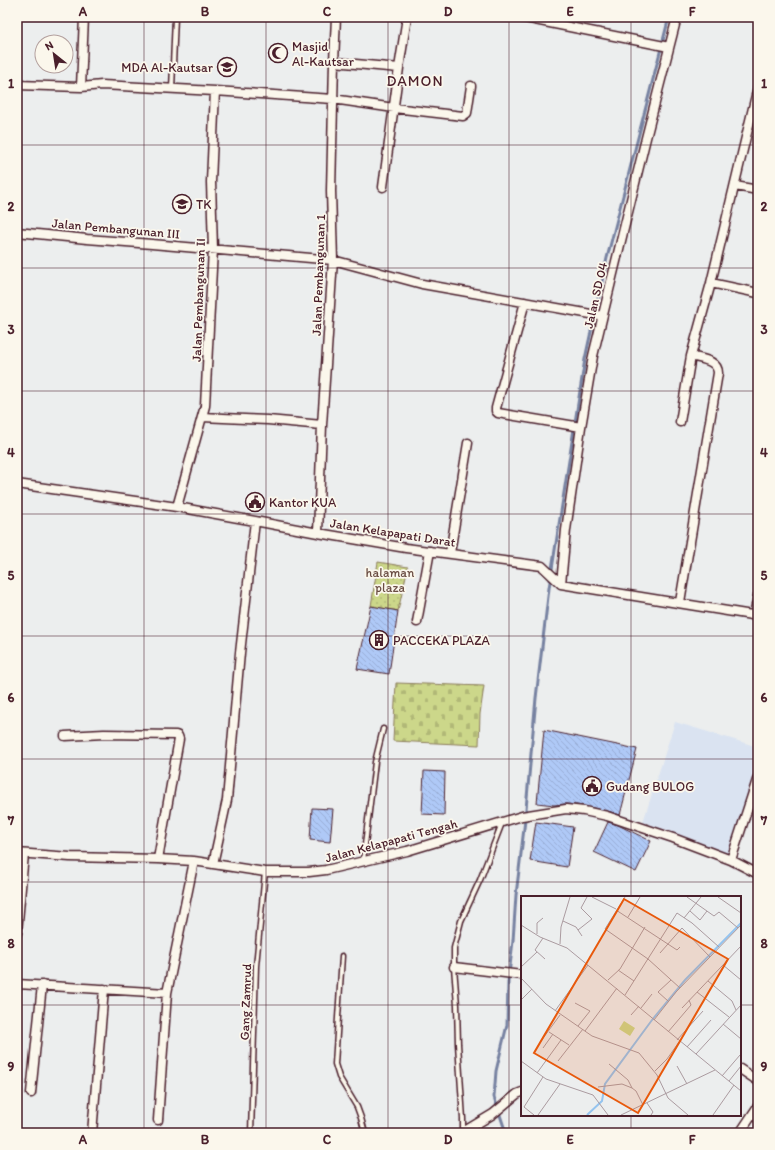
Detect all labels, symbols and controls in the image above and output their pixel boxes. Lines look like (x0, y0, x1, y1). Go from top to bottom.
text: A (78, 4, 88, 19)
text: B (201, 4, 210, 19)
text: C (323, 4, 332, 19)
text: D (444, 4, 453, 19)
text: E (566, 4, 574, 19)
text: F (689, 4, 696, 19)
north arrow (34, 34, 74, 74)
text: N (43, 38, 56, 53)
place label: Masjid Al-Kautsar (292, 39, 355, 69)
mosque icon: Masjid Al-Kautsar (267, 42, 289, 64)
school or university icon: MDA Al-Kautsar (216, 56, 238, 78)
place label: MDA Al-Kautsar (121, 60, 214, 75)
district label: DAMON (386, 72, 444, 90)
text: 1 (8, 76, 14, 91)
text: 1 (761, 76, 767, 91)
school or university icon: TK (171, 193, 193, 215)
place label: TK (196, 197, 211, 212)
text: 2 (8, 199, 15, 214)
text: 2 (761, 199, 768, 214)
street label: Jalan Pembangunan 1 (309, 214, 328, 336)
street label: Jalan Pembangunan III (51, 215, 181, 242)
street label: Jalan Pembangunan II (189, 238, 208, 362)
street label: Jalan SD 04 (581, 260, 610, 330)
text: 3 (7, 322, 15, 337)
text: 3 (760, 322, 768, 337)
text: 4 (7, 445, 15, 460)
text: 4 (760, 445, 768, 460)
public building icon: Kantor KUA (244, 491, 266, 513)
place label: Kantor KUA (269, 495, 337, 510)
street label: Jalan Kelapapati Darat (329, 515, 457, 550)
park label: halaman plaza (366, 565, 415, 595)
text: 5 (8, 568, 15, 583)
text: 5 (761, 568, 768, 583)
building icon: PACCEKA PLAZA (368, 629, 390, 651)
place label: PACCEKA PLAZA (393, 633, 491, 648)
text: 6 (8, 690, 15, 705)
text: 6 (761, 690, 768, 705)
public building icon: Gudang BULOG (581, 775, 603, 797)
place label: Gudang BULOG (606, 779, 694, 794)
text: 7 (7, 813, 15, 828)
text: 7 (760, 813, 768, 828)
street label: Jalan Kelapapati Tengah (323, 816, 459, 865)
inset map (521, 896, 741, 1116)
text: 8 (7, 936, 15, 951)
text: 8 (760, 936, 768, 951)
street label: Gang Zamrud (237, 963, 254, 1041)
text: 9 (8, 1059, 15, 1074)
text: 9 (761, 1059, 768, 1074)
text: A (78, 1132, 88, 1147)
text: B (201, 1132, 210, 1147)
text: C (323, 1132, 332, 1147)
text: D (444, 1132, 453, 1147)
text: E (566, 1132, 574, 1147)
text: F (689, 1132, 696, 1147)

